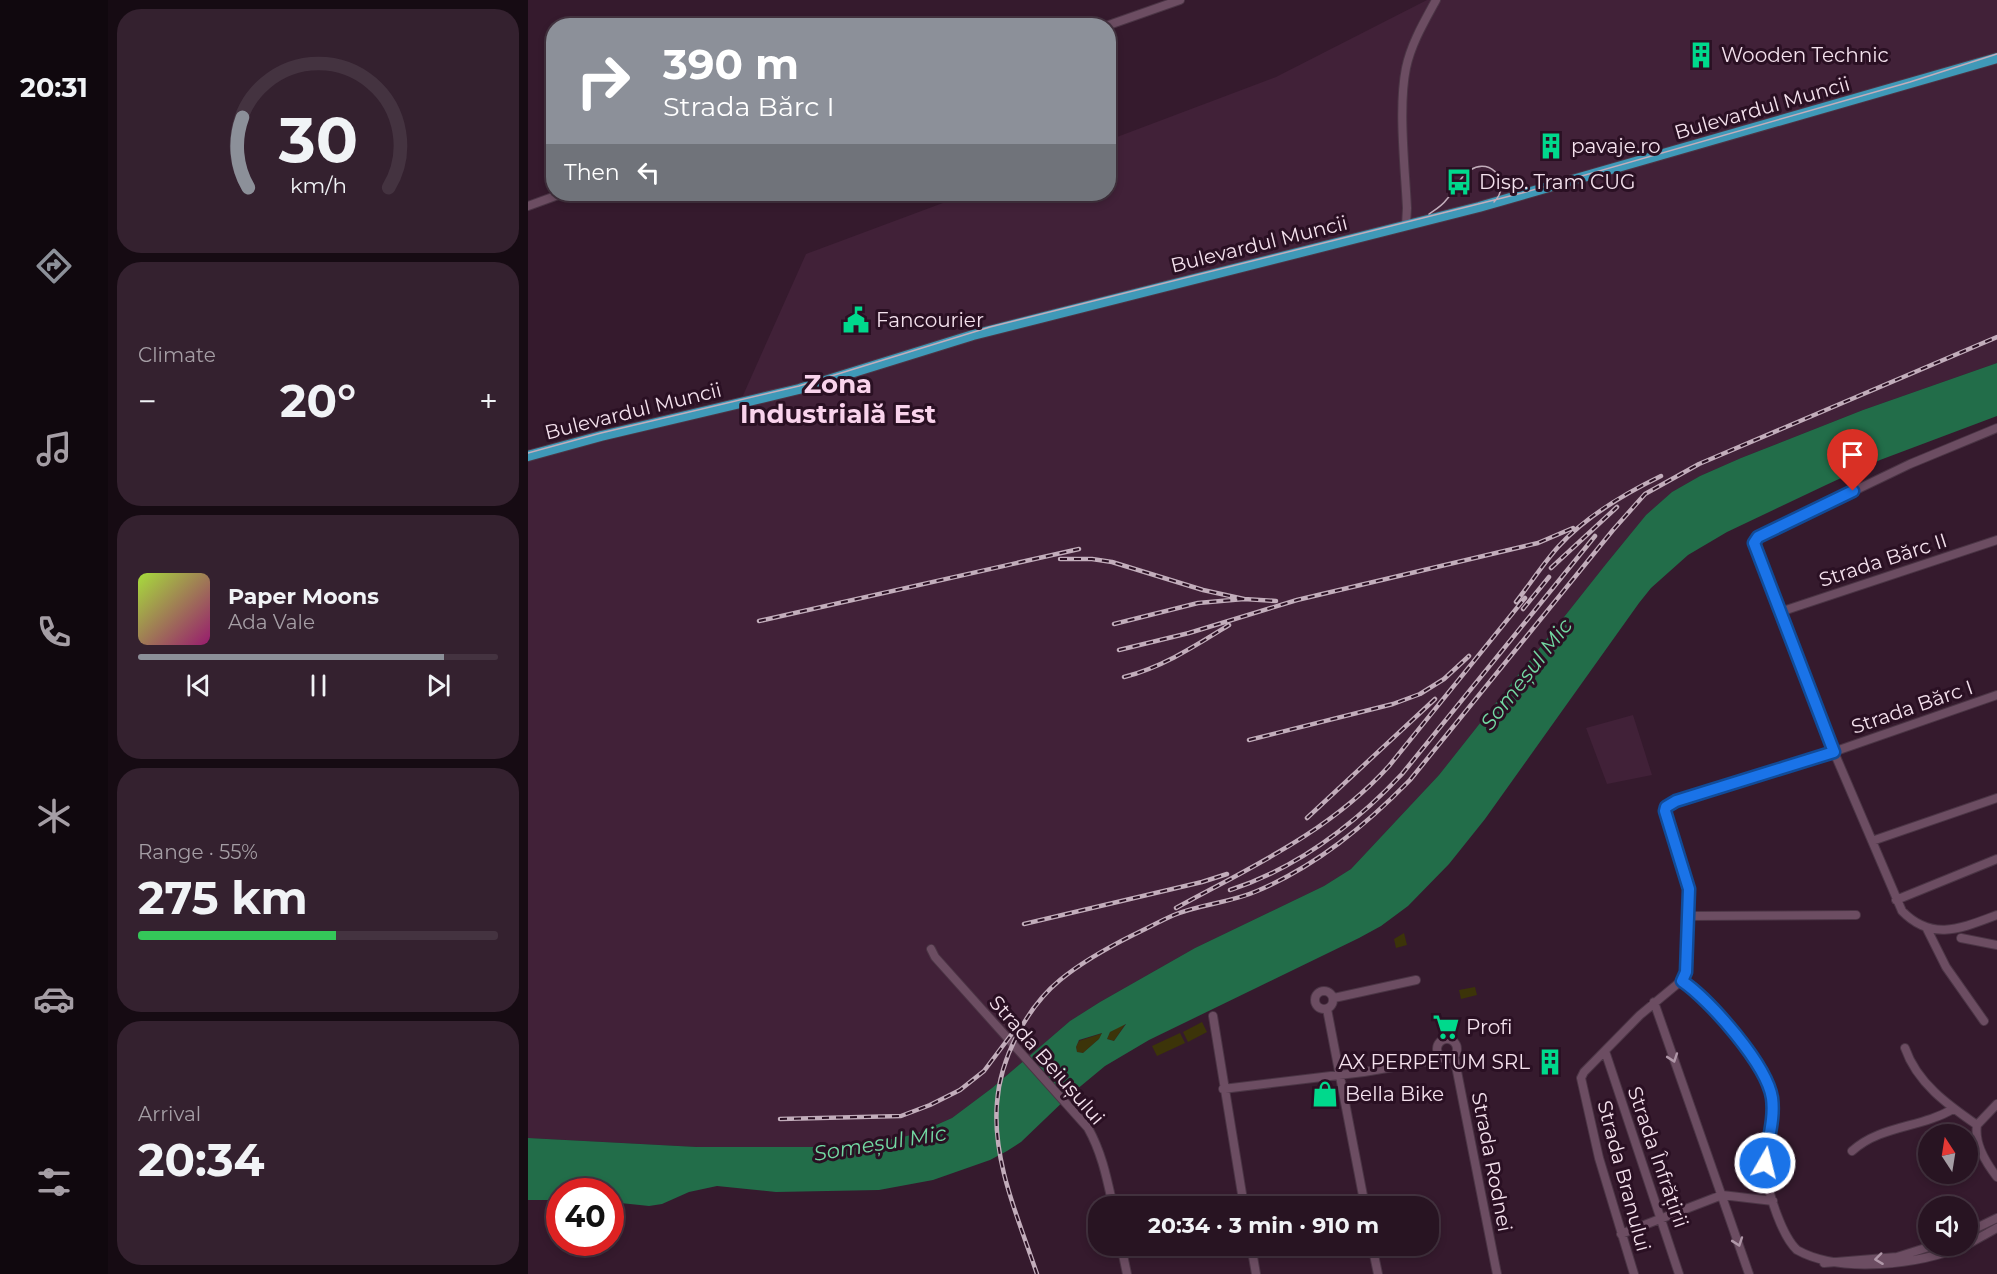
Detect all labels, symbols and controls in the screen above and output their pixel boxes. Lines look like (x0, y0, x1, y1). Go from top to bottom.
text: 390 m (663, 38, 799, 90)
building icon: Wooden Technic (1686, 40, 1716, 70)
icon: right (564, 42, 642, 120)
place label: Wooden Technic (1721, 43, 1889, 67)
text: 20:31 (20, 71, 88, 104)
street label: Bulevardul Muncii (1672, 71, 1852, 145)
text: Strada Bărc I (663, 90, 835, 123)
text: 30 (277, 102, 358, 178)
building icon: pavaje.ro (1536, 131, 1566, 161)
place label: pavaje.ro (1571, 134, 1660, 158)
icon: left (632, 156, 665, 189)
text: Then (564, 159, 620, 186)
bus stop icon: Disp. Tram CUG (1444, 167, 1474, 197)
place label: Disp. Tram CUG (1479, 170, 1636, 194)
text: km/h (289, 172, 347, 198)
street label: Bulevardul Muncii (1168, 210, 1350, 278)
icon: directions (33, 245, 75, 287)
public building icon: Fancourier (841, 305, 871, 335)
place label: Fancourier (876, 308, 984, 332)
text: Climate (138, 343, 216, 367)
district label: Zona Industrială Est (740, 368, 936, 430)
text: 20° (280, 373, 356, 428)
street label: Bulevardul Muncii (542, 377, 724, 445)
text: − (138, 381, 157, 421)
text: + (479, 381, 498, 421)
icon: music (33, 428, 75, 470)
pin (1827, 429, 1878, 491)
icon: arrive (1836, 438, 1869, 471)
street label: Strada Bărc II (1816, 528, 1950, 592)
text: Paper Moons (228, 583, 379, 610)
text: Ada Vale (228, 610, 315, 634)
icon: phone (33, 611, 75, 653)
water label: Someșul Mic (1475, 613, 1578, 735)
icon: previous (182, 669, 215, 702)
icon: pause (302, 669, 335, 702)
icon: next (422, 669, 455, 702)
street label: Strada Bărc I (1848, 675, 1976, 739)
icon: climate (33, 795, 75, 837)
text: Range · 55% (138, 840, 258, 864)
text: 275 km (138, 870, 308, 925)
icon: car (33, 978, 75, 1020)
street label: Strada Beiușului (984, 990, 1110, 1130)
supermarket icon: Profi (1431, 1012, 1461, 1042)
place label: Profi (1466, 1015, 1512, 1039)
building icon: AX PERPETUM SRL (1535, 1047, 1565, 1077)
place label: AX PERPETUM SRL (1338, 1050, 1530, 1074)
one-way arrow (1666, 1052, 1679, 1063)
shop icon: Bella Bike (1310, 1079, 1340, 1109)
place label: Bella Bike (1345, 1082, 1444, 1106)
street label: Strada Înfrățirii (1622, 1083, 1693, 1231)
street label: Strada Rodnei (1467, 1090, 1517, 1234)
street label: Strada Branului (1592, 1098, 1656, 1254)
text: Arrival (138, 1102, 201, 1126)
water label: Someșul Mic (812, 1120, 948, 1167)
north arrow (1918, 1124, 1978, 1184)
map controls (1918, 1124, 1978, 1256)
position arrow (1733, 1131, 1797, 1195)
text: 20:34 (138, 1132, 265, 1187)
icon: filters (33, 1161, 75, 1203)
speed limit sign: 40 (546, 1178, 624, 1256)
button: sound (1918, 1196, 1978, 1256)
text: 20:34 · 3 min · 910 m (1148, 1212, 1379, 1239)
one-way arrow (1730, 1236, 1743, 1247)
one-way arrow (1875, 1252, 1884, 1265)

